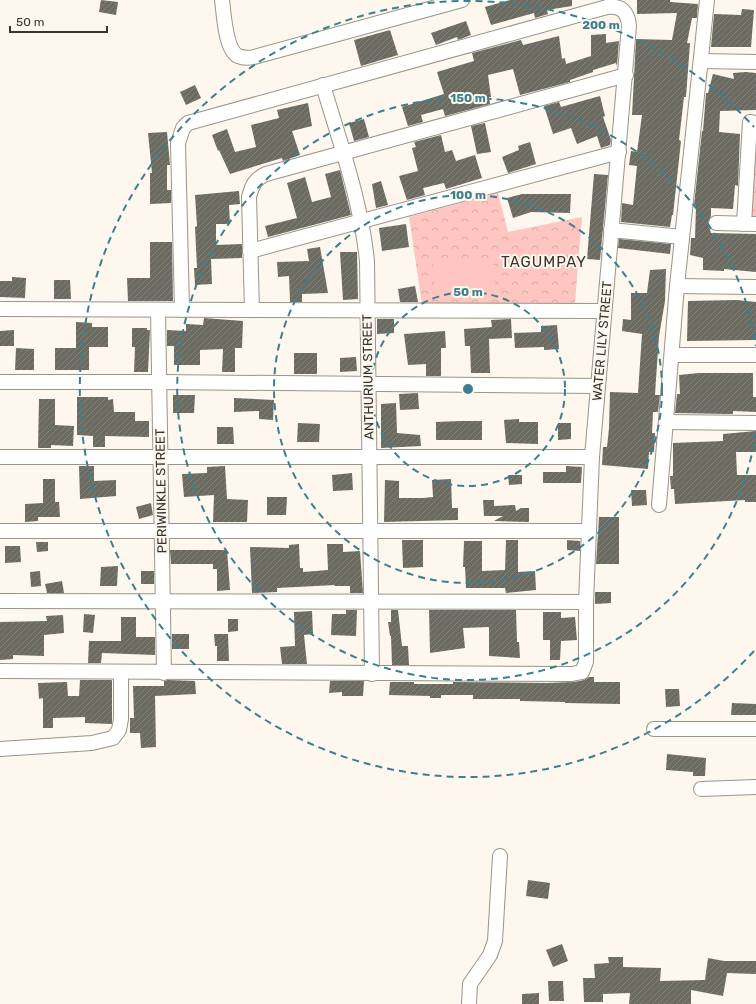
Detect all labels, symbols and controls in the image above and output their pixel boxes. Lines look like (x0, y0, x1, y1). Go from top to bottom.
scale bar (10, 8, 107, 34)
text: 50 m (16, 15, 44, 29)
text: 200 m (582, 18, 620, 32)
text: 150 m (450, 91, 486, 105)
text: 100 m (450, 188, 486, 202)
district label: TAGUMPAY (501, 253, 587, 271)
street label: WATER LILY STREET (589, 280, 615, 402)
text: 50 m (453, 285, 483, 299)
street label: ANTHURIUM STREET (359, 314, 377, 440)
centre of rings (461, 382, 475, 396)
street label: PERIWINKLE STREET (152, 428, 170, 554)

